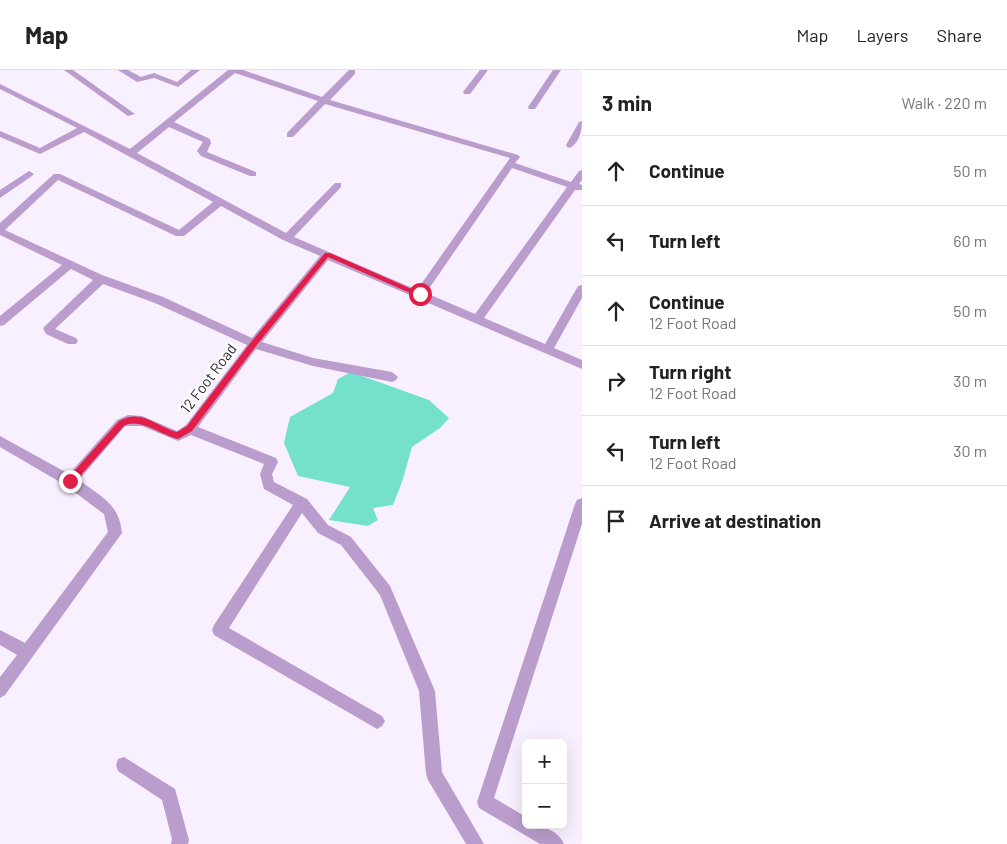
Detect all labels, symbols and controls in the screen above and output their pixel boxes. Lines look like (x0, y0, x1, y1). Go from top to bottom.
text: Map (25, 20, 68, 49)
text: Map (796, 24, 828, 46)
text: Layers (856, 24, 909, 46)
text: Share (937, 24, 982, 46)
text: 3 min (602, 90, 652, 115)
text: Walk · 220 m (901, 93, 987, 112)
icon: ahead (602, 157, 630, 185)
text: Continue (649, 159, 725, 182)
text: 50 m (953, 161, 987, 180)
icon: left (602, 227, 630, 255)
text: Turn left (649, 229, 720, 252)
text: 60 m (953, 231, 987, 250)
route start (409, 283, 432, 306)
text: Continue (649, 290, 725, 313)
icon: ahead (602, 297, 630, 325)
text: 50 m (953, 301, 987, 320)
text: 12 Foot Road (649, 313, 737, 332)
street label: 12 Foot Road (176, 340, 240, 416)
text: Turn right (649, 360, 731, 383)
icon: right (602, 367, 630, 395)
text: 30 m (953, 371, 987, 390)
text: 12 Foot Road (649, 383, 737, 402)
text: Turn left (649, 430, 720, 453)
icon: left (602, 437, 630, 465)
text: 30 m (953, 441, 987, 460)
text: 12 Foot Road (649, 453, 737, 472)
route end (59, 470, 82, 493)
icon: arrive (602, 507, 630, 535)
text: Arrive at destination (649, 509, 821, 532)
map controls (522, 739, 567, 829)
button: + (522, 739, 567, 784)
button: − (522, 784, 567, 829)

